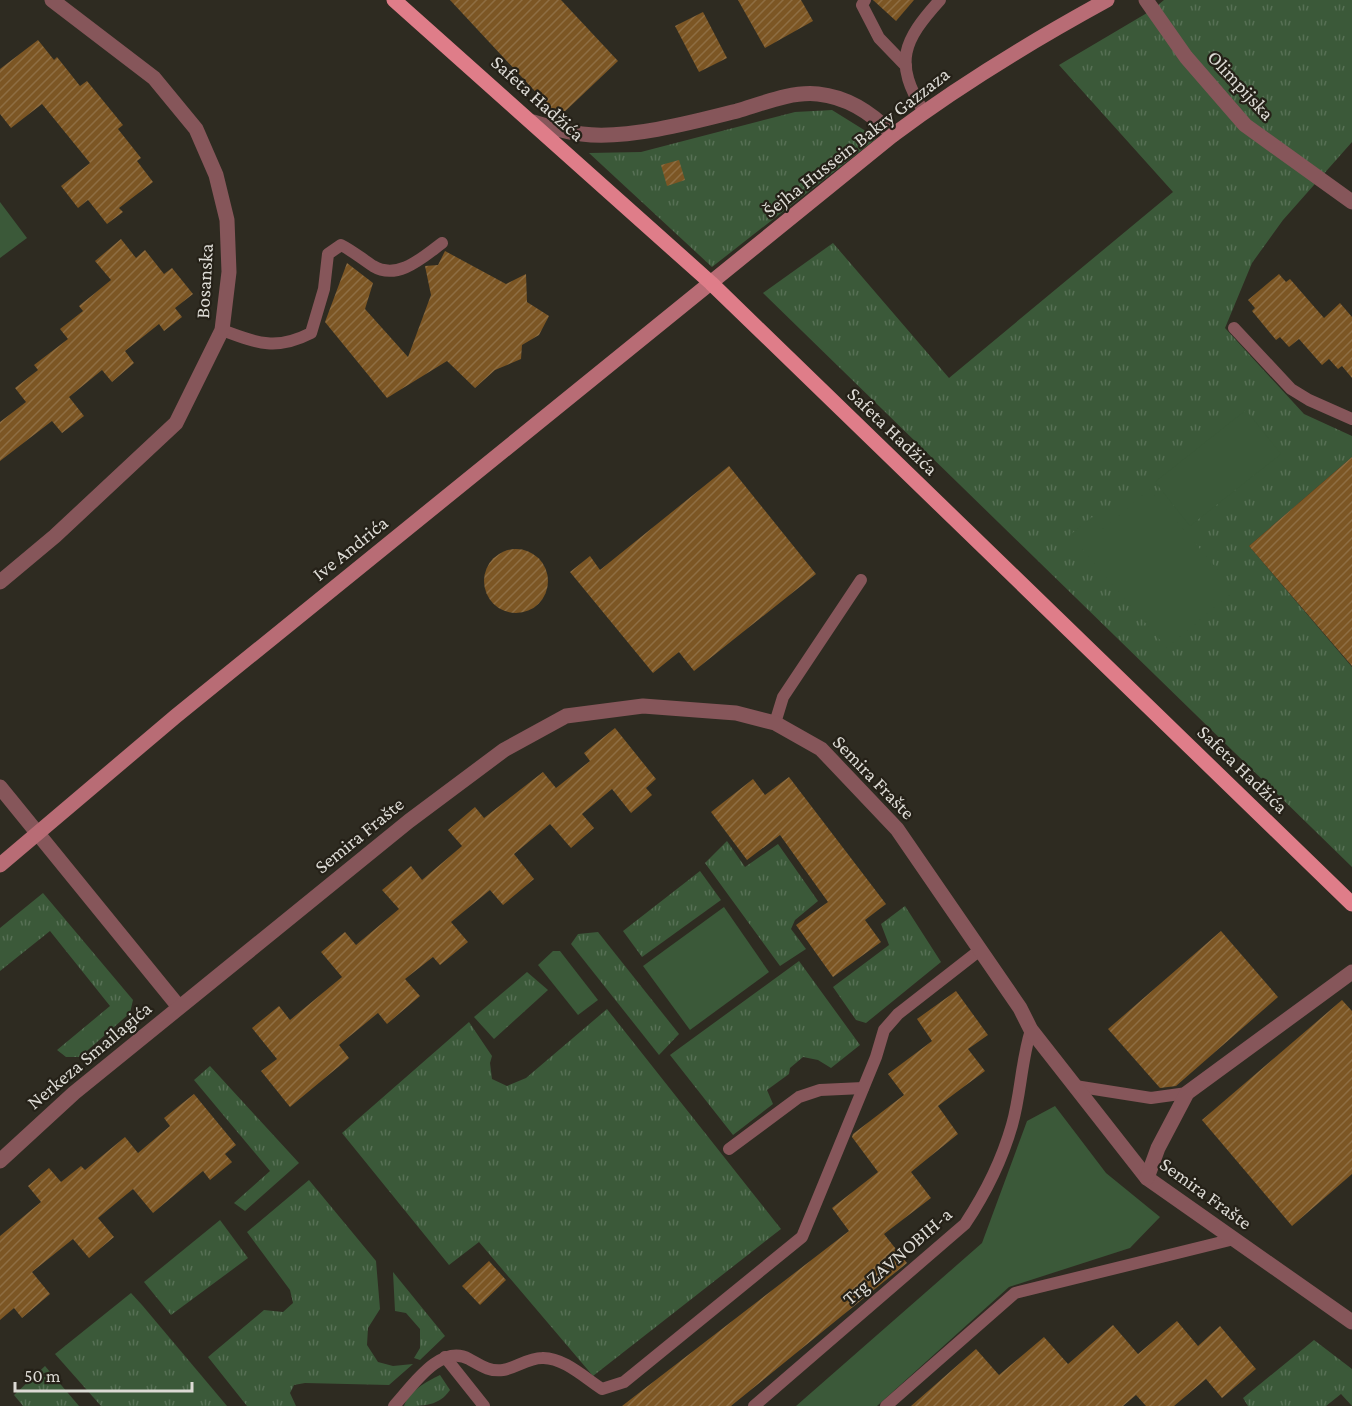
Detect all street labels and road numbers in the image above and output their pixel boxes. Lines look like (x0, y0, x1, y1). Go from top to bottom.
street label: Olimpijska (1202, 46, 1279, 125)
street label: Safeta Hadžića (487, 51, 589, 145)
street label: Šejha Hussein Bakry Gazzaza (758, 62, 954, 222)
street label: Bosanska (191, 243, 217, 319)
street label: Safeta Hadžića (843, 382, 943, 480)
street label: Ive Andrića (308, 511, 392, 585)
street label: Safeta Hadžića (1193, 720, 1293, 818)
street label: Semira Frašte (829, 731, 920, 824)
street label: Semira Frašte (310, 792, 408, 878)
street label: Nerkeza Smailagića (22, 997, 156, 1114)
street label: Semira Frašte (1156, 1152, 1256, 1234)
street label: Trg ZAVNOBIH-a (838, 1203, 957, 1310)

